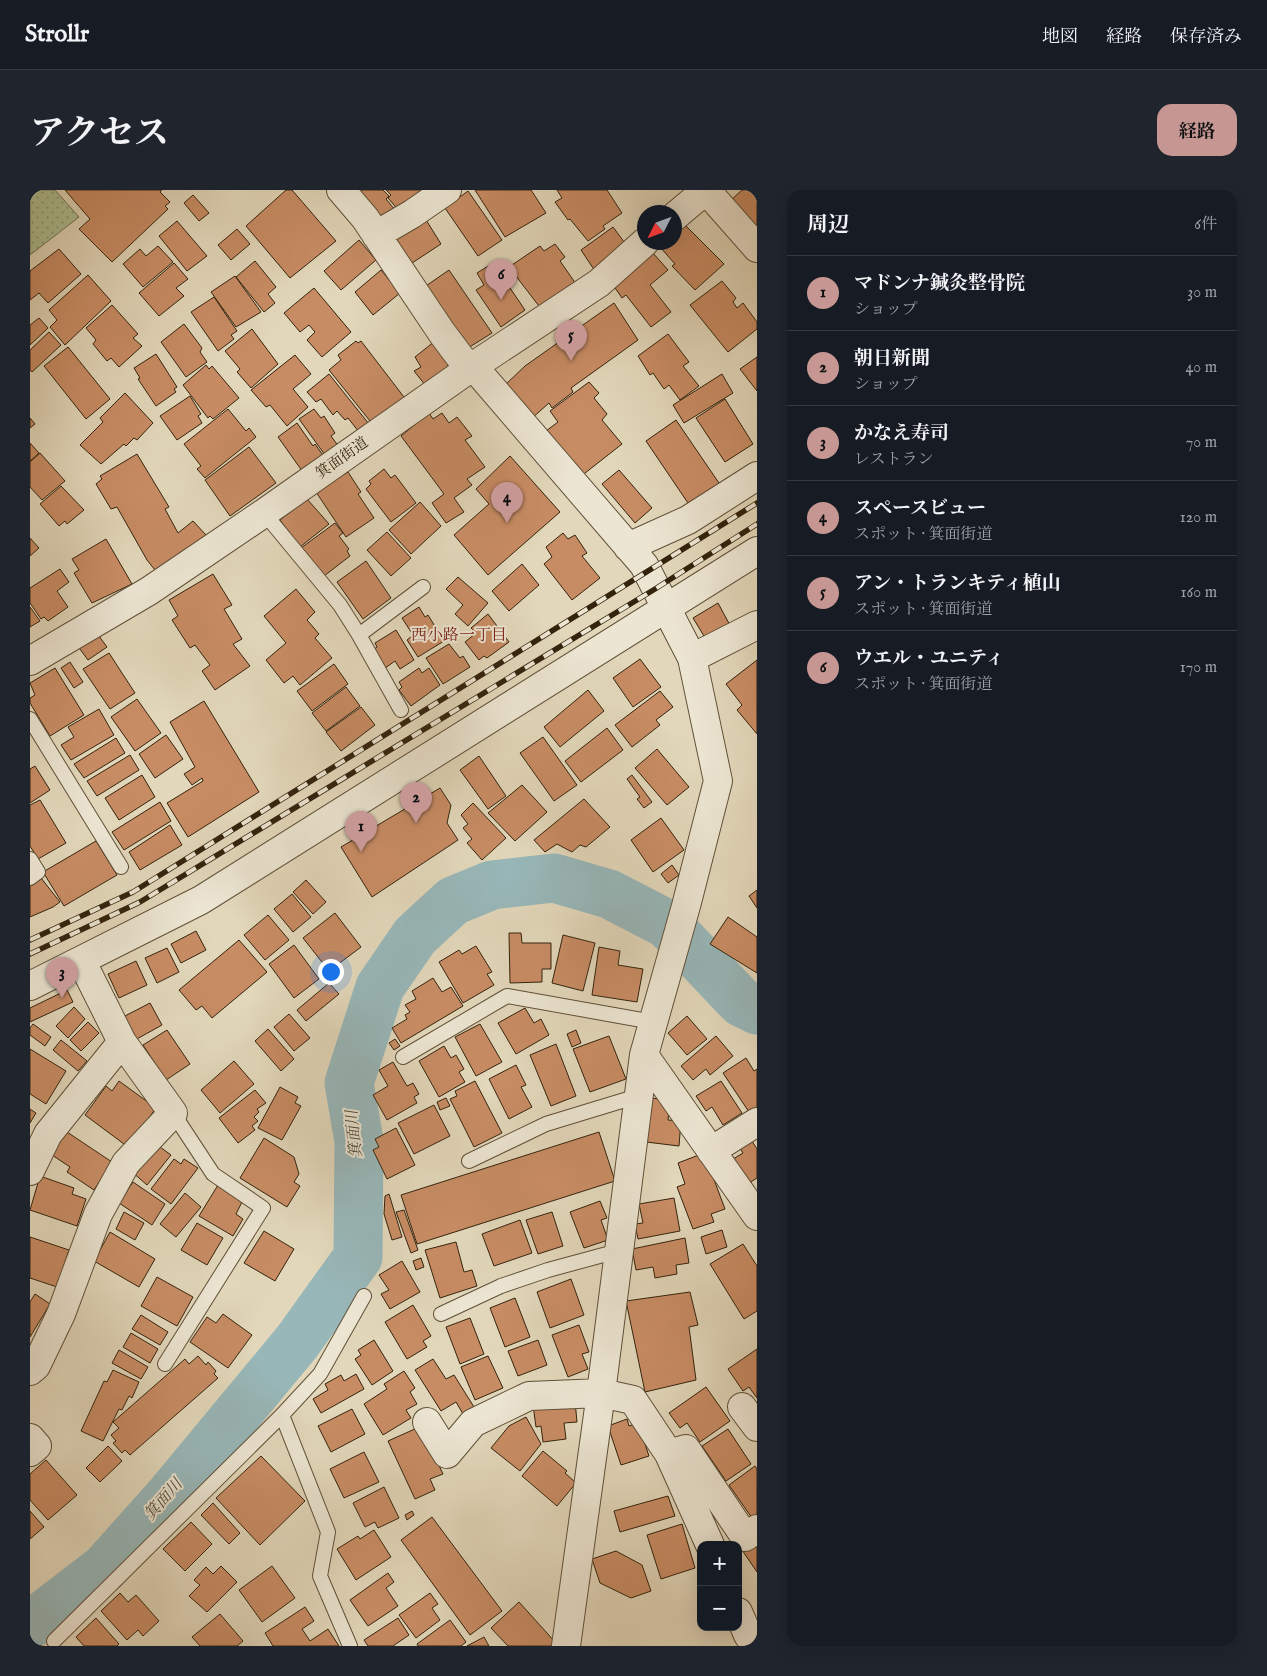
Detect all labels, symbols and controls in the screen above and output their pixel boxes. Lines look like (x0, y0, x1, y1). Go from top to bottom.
text: Strollr (25, 19, 89, 50)
text: 地図 (1042, 26, 1078, 49)
text: 経路 (1106, 26, 1142, 49)
text: 保存済み (1170, 26, 1242, 49)
button: 経路 (1157, 104, 1237, 156)
text: アクセス (30, 112, 169, 157)
north arrow (637, 205, 682, 250)
text: 周辺 (807, 212, 849, 239)
text: 6件 (1194, 215, 1217, 235)
pin: 6 (485, 259, 517, 300)
text: マドンナ鍼灸整骨院 (854, 272, 1025, 296)
text: 1 (820, 283, 826, 303)
text: 30 m (1187, 283, 1217, 303)
text: ショップ (854, 300, 918, 320)
pin: 5 (555, 320, 587, 361)
text: 朝日新聞 (854, 347, 930, 371)
text: 2 (819, 358, 827, 378)
text: 40 m (1185, 358, 1217, 378)
text: ショップ (854, 375, 918, 395)
text: かなえ寿司 (854, 422, 949, 446)
street label: 箕面街道 (312, 433, 372, 483)
text: 3 (820, 433, 826, 453)
text: 70 m (1186, 433, 1217, 453)
text: レストラン (854, 450, 934, 470)
pin: 4 (491, 482, 523, 523)
text: スペースビュー (854, 497, 986, 521)
text: 4 (819, 508, 827, 528)
text: 120 m (1180, 508, 1217, 528)
text: スポット · 箕面街道 (854, 525, 993, 545)
text: アン・トランキティ植山 (854, 572, 1061, 596)
text: 5 (820, 583, 826, 603)
text: 160 m (1181, 583, 1217, 603)
text: スポット · 箕面街道 (854, 600, 993, 620)
district label: 西小路一丁目 (411, 626, 507, 646)
text: ウエル・ユニティ (854, 647, 1004, 671)
text: 6 (820, 658, 826, 678)
text: 170 m (1180, 658, 1217, 678)
text: スポット · 箕面街道 (854, 675, 993, 695)
pin: 2 (400, 782, 432, 823)
pin: 1 (345, 811, 377, 852)
pin: 3 (46, 957, 78, 998)
your location (318, 959, 344, 985)
water label: 箕面川 (342, 1107, 367, 1159)
water label: 箕面川 (141, 1474, 189, 1525)
map controls (697, 1541, 742, 1631)
button: + (697, 1541, 742, 1586)
button: − (697, 1586, 742, 1631)

